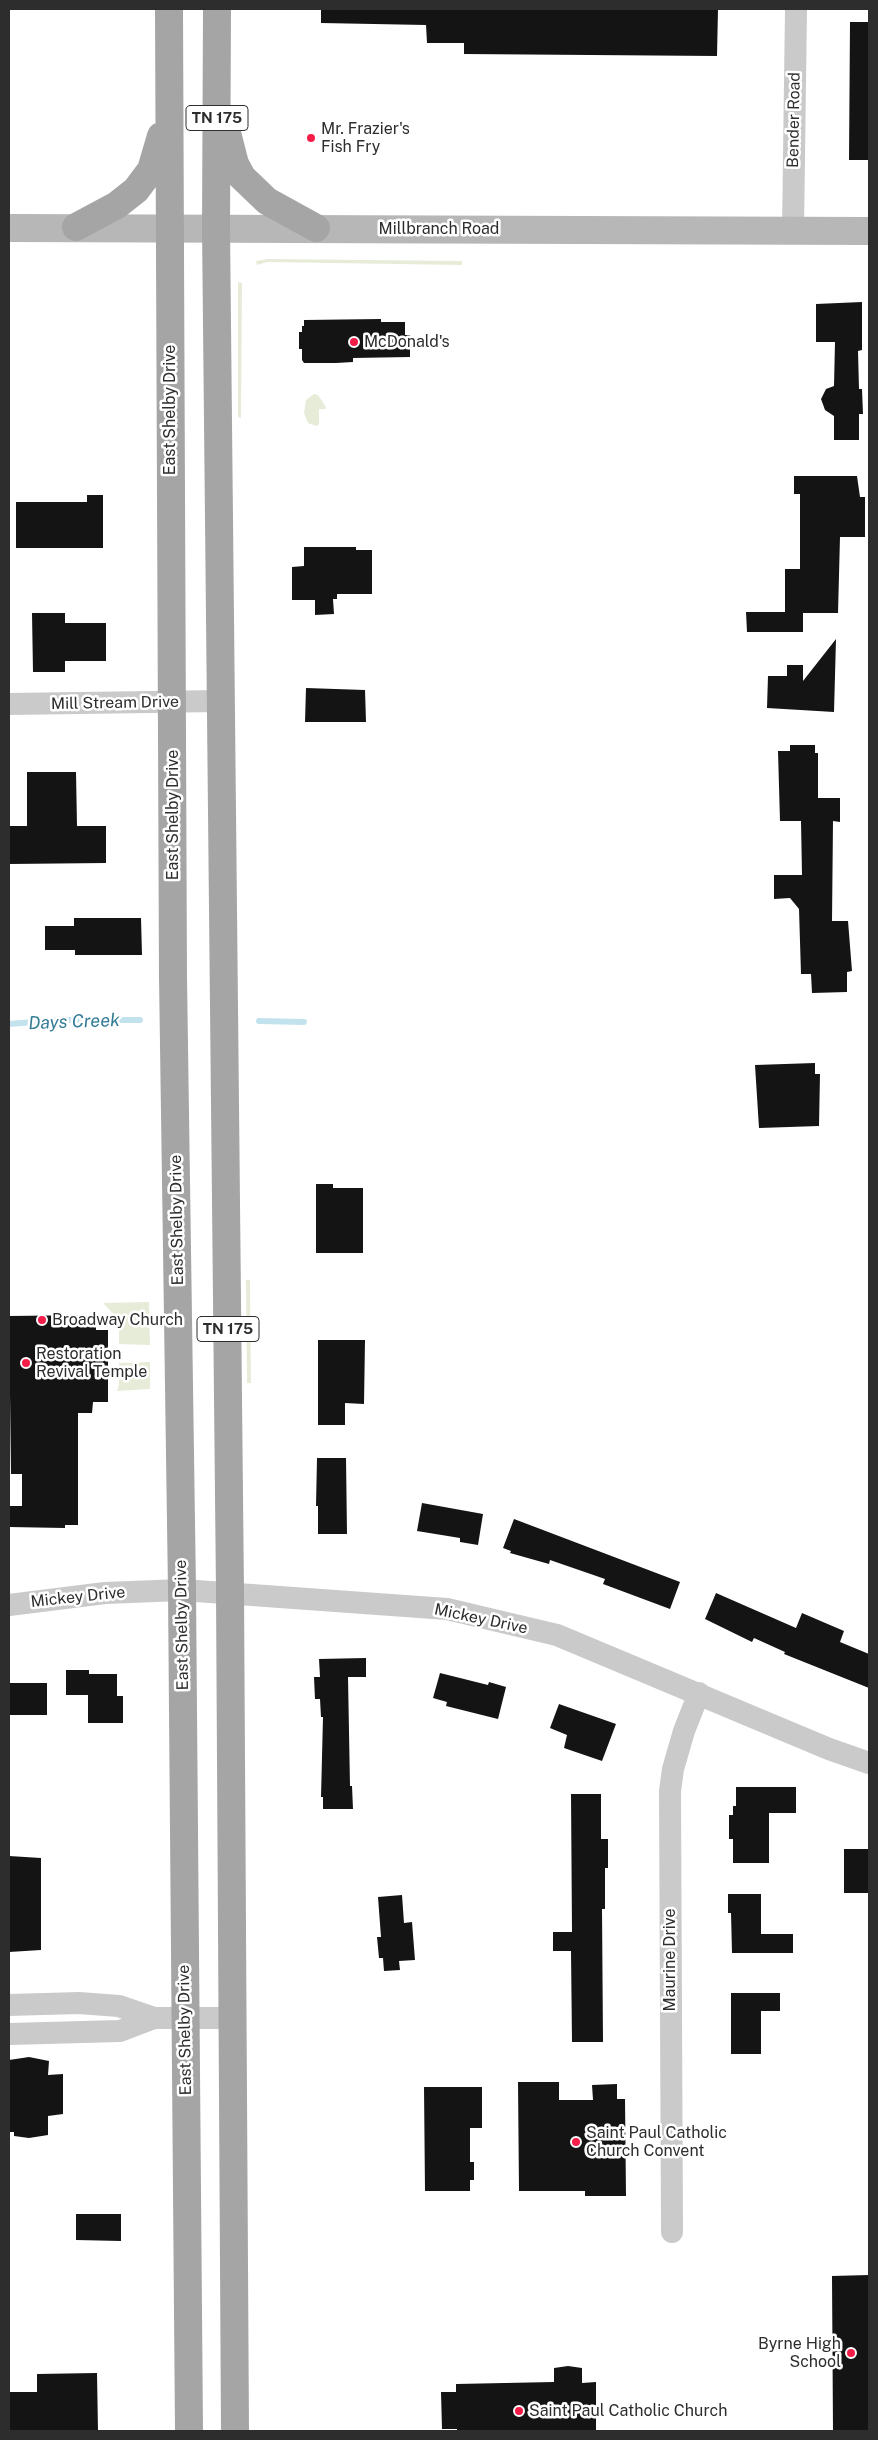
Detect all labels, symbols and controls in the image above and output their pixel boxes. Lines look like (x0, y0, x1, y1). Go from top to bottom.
street label: Bender Road (784, 72, 804, 168)
road number: TN 175 (186, 106, 248, 130)
place label: Mr. Frazier's Fish Fry (321, 119, 410, 157)
marker: Mr. Frazier's Fish Fry (305, 132, 317, 144)
street label: Millbranch Road (379, 219, 499, 239)
place label: McDonald's (364, 332, 450, 352)
marker: McDonald's (348, 336, 360, 348)
street label: East Shelby Drive (160, 345, 180, 475)
street label: Mill Stream Drive (51, 692, 179, 714)
street label: East Shelby Drive (163, 750, 183, 880)
water label: Days Creek (28, 1010, 120, 1034)
street label: East Shelby Drive (166, 1155, 188, 1285)
place label: Broadway Church (52, 1310, 183, 1330)
marker: Broadway Church (36, 1314, 48, 1326)
road number: TN 175 (197, 1316, 259, 1342)
place label: Restoration Revival Temple (36, 1344, 147, 1382)
marker: Restoration Revival Temple (20, 1357, 32, 1369)
street label: East Shelby Drive (171, 1560, 193, 1690)
street label: Mickey Drive (30, 1582, 126, 1612)
street label: Mickey Drive (433, 1600, 529, 1638)
street label: Maurine Drive (660, 1908, 680, 2012)
street label: East Shelby Drive (174, 1965, 196, 2095)
place label: Saint Paul Catholic Church Convent (586, 2123, 727, 2161)
marker: Saint Paul Catholic Church Convent (570, 2136, 582, 2148)
place label: Byrne High School (758, 2334, 841, 2372)
marker: Byrne High School (845, 2347, 857, 2359)
place label: Saint Paul Catholic Church (529, 2401, 727, 2421)
marker: Saint Paul Catholic Church (513, 2405, 525, 2417)

